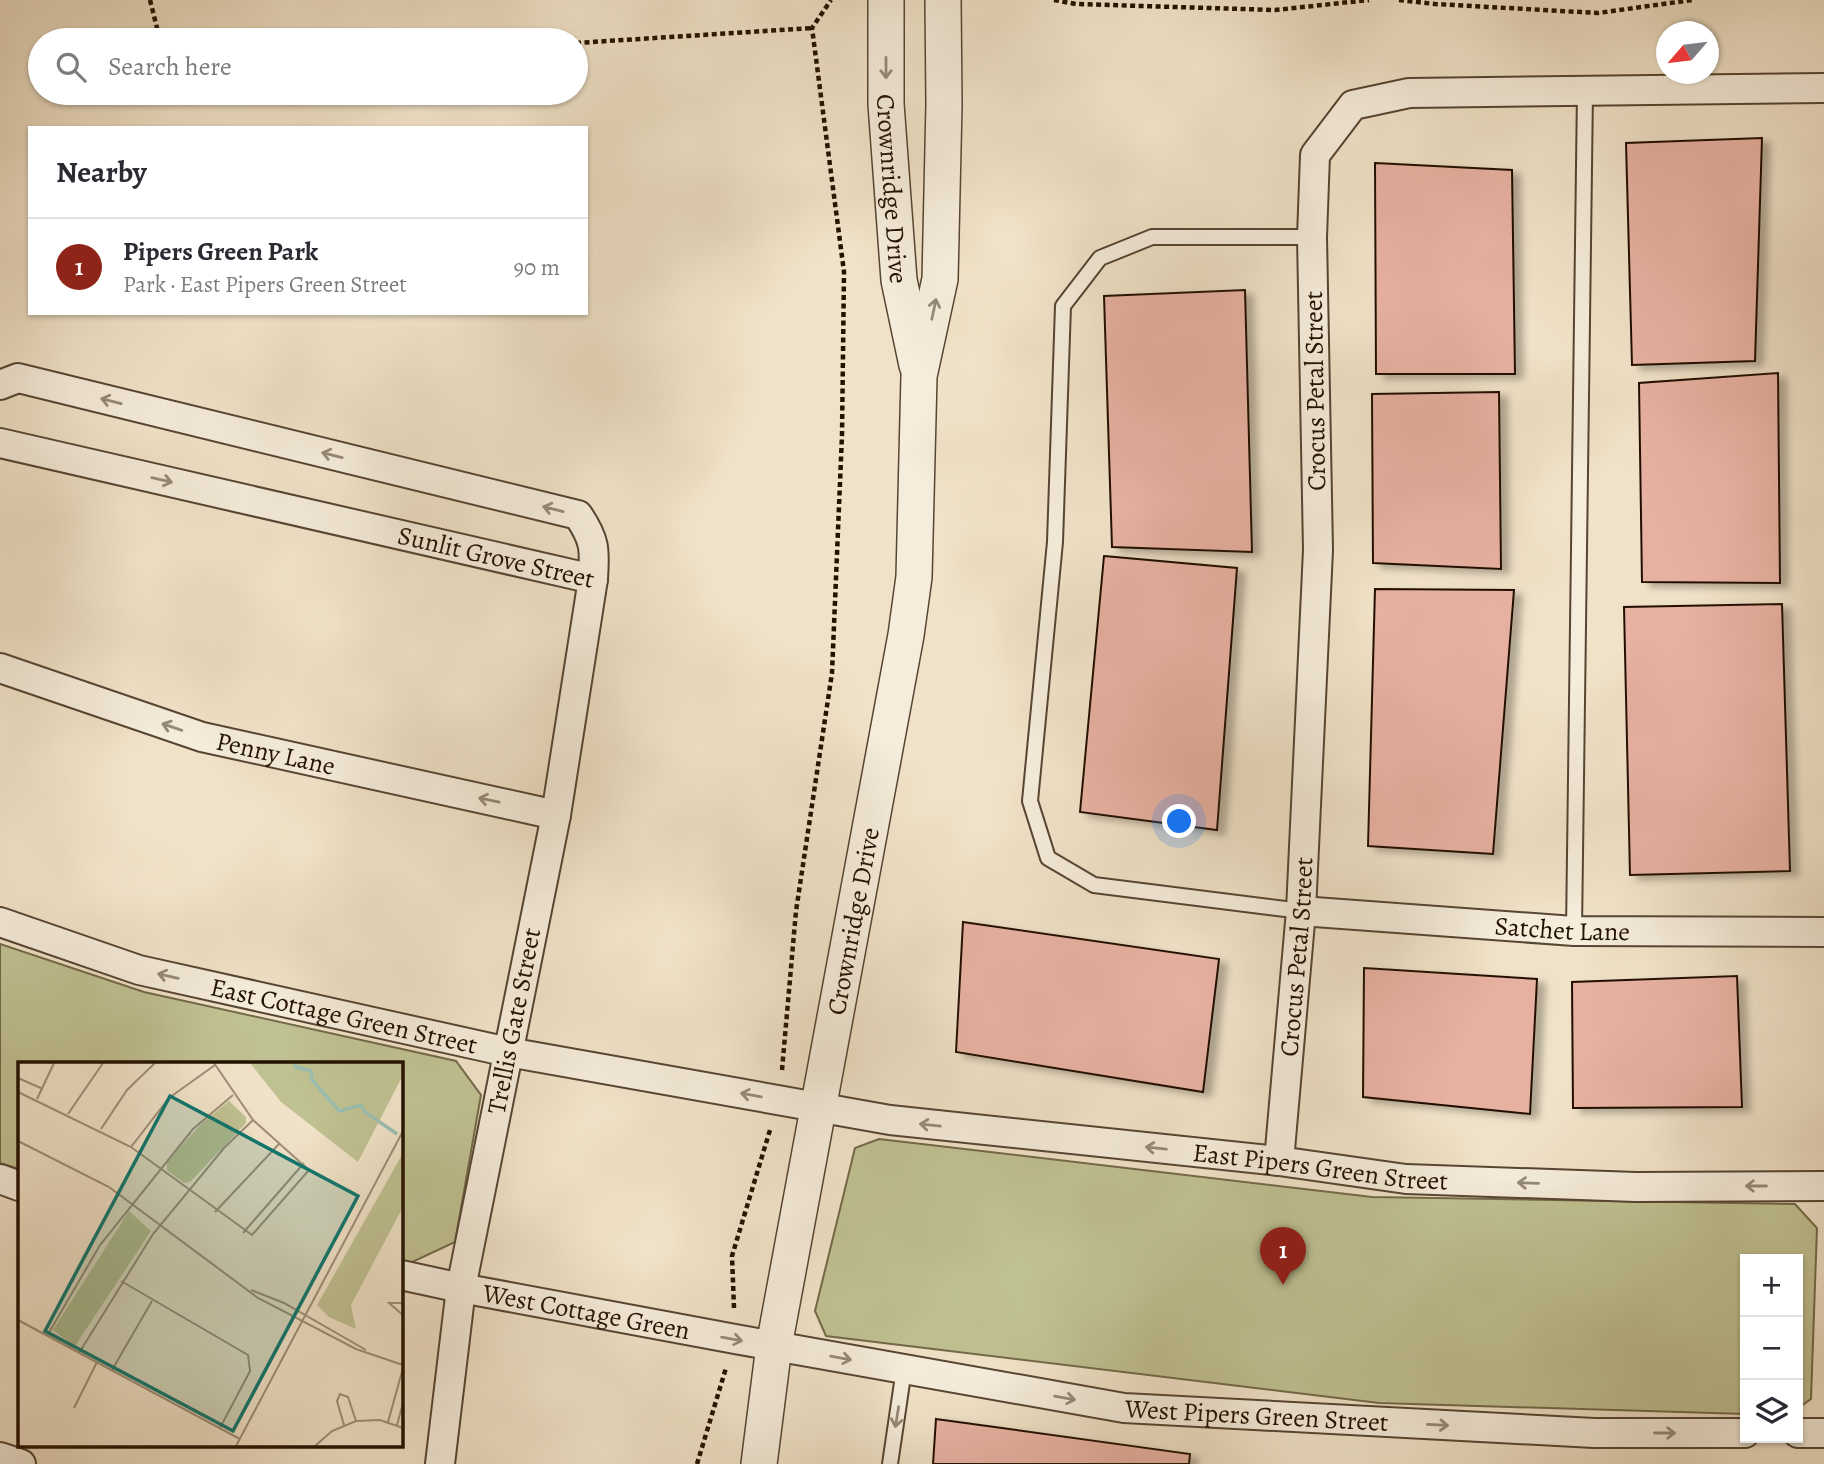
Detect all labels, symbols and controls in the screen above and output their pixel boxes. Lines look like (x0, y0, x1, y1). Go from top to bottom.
north arrow (1656, 21, 1719, 84)
search box (28, 28, 588, 105)
icon: search (52, 48, 90, 86)
text: Search here (108, 49, 232, 84)
one-way arrow (879, 56, 893, 79)
street label: Crownridge Drive (869, 94, 917, 285)
text: Nearby (56, 152, 147, 192)
text: Pipers Green Park (123, 234, 318, 269)
text: 1 (75, 252, 83, 283)
text: 90 m (514, 252, 560, 283)
text: Park · East Pipers Green Street (123, 269, 407, 300)
street label: Crocus Petal Street (1296, 290, 1334, 491)
one-way arrow (927, 298, 941, 321)
one-way arrow (101, 394, 123, 407)
one-way arrow (322, 448, 344, 461)
one-way arrow (150, 474, 173, 487)
one-way arrow (543, 502, 565, 515)
street label: Sunlit Grove Street (394, 517, 598, 596)
one-way arrow (162, 720, 184, 732)
street label: Penny Lane (213, 723, 339, 783)
one-way arrow (478, 793, 501, 807)
your location (1162, 804, 1196, 838)
street label: Crownridge Drive (818, 825, 887, 1018)
street label: Crocus Petal Street (1271, 856, 1321, 1058)
street label: Satchet Lane (1493, 908, 1630, 949)
street label: Trellis Gate Street (479, 925, 549, 1117)
one-way arrow (157, 969, 180, 983)
street label: East Cottage Green Street (207, 969, 481, 1062)
inset map (18, 1062, 402, 1446)
one-way arrow (740, 1088, 763, 1101)
one-way arrow (919, 1118, 941, 1131)
street label: East Pipers Green Street (1191, 1135, 1449, 1198)
one-way arrow (1145, 1142, 1168, 1155)
one-way arrow (1517, 1177, 1540, 1190)
one-way arrow (1745, 1180, 1768, 1193)
pin: 1 (1260, 1227, 1306, 1285)
map controls (1740, 1254, 1803, 1443)
button: + (1740, 1254, 1803, 1317)
street label: West Cottage Green (479, 1275, 693, 1348)
button: − (1740, 1317, 1803, 1380)
one-way arrow (721, 1333, 743, 1346)
one-way arrow (829, 1352, 852, 1365)
button: layers (1740, 1380, 1803, 1443)
street label: West Pipers Green Street (1123, 1391, 1390, 1440)
one-way arrow (1053, 1392, 1076, 1405)
one-way arrow (890, 1405, 903, 1428)
one-way arrow (1426, 1418, 1449, 1431)
one-way arrow (1654, 1426, 1677, 1440)

